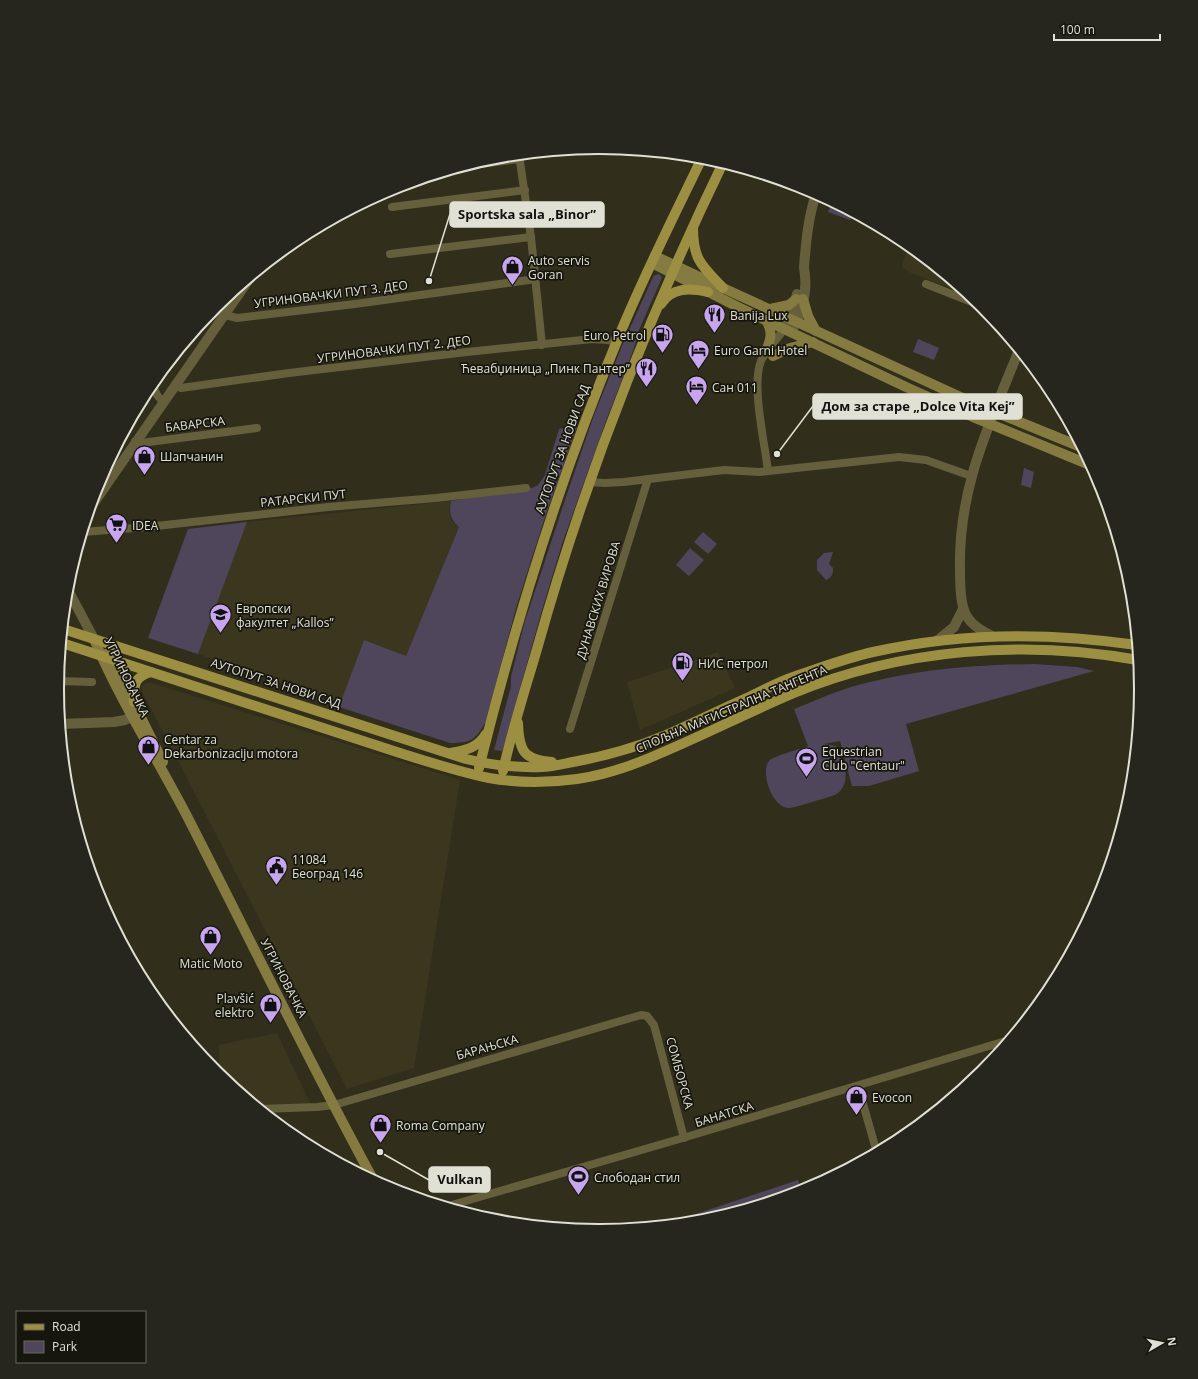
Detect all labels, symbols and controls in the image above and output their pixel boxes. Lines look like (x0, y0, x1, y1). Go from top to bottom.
scale bar (1054, 16, 1160, 42)
text: 100 m (1060, 21, 1095, 38)
callout: Sportska sala „Binor” (450, 202, 604, 227)
text: Sportska sala „Binor” (458, 205, 596, 223)
place label: Auto servis Goran (528, 252, 590, 283)
shop icon: Auto servis Goran (500, 254, 526, 287)
street label: УГРИНОВАЧКИ ПУТ 3. ДЕО (253, 276, 409, 312)
restaurant icon: Banija Lux (701, 302, 727, 335)
place label: Banija Lux (730, 307, 788, 324)
fuel station icon: Euro Petrol (649, 322, 675, 355)
place label: Euro Petrol (583, 327, 646, 344)
street label: УГРИНОВАЧКИ ПУТ 2. ДЕО (316, 331, 472, 367)
hotel icon: Euro Garni Hotel (685, 337, 711, 370)
place label: Euro Garni Hotel (714, 342, 807, 359)
restaurant icon: Ћевабџиница „Пинк Пантер” (633, 355, 659, 388)
place label: Ћевабџиница „Пинк Пантер” (461, 360, 631, 377)
hotel icon: Сан 011 (683, 374, 709, 407)
place label: Сан 011 (712, 379, 758, 396)
street label: АУТОПУТ ЗА НОВИ САД (531, 382, 593, 516)
callout: Дом за старе „Dolce Vita Kej” (813, 394, 1022, 419)
text: Дом за старе „Dolce Vita Kej” (821, 397, 1015, 415)
street label: БАВАРСКА (164, 412, 226, 436)
shop icon: Шапчанин (132, 443, 158, 476)
place label: Шапчанин (160, 448, 223, 465)
street label: РАТАРСКИ ПУТ (259, 485, 347, 511)
supermarket icon: IDEA (103, 512, 129, 545)
place label: IDEA (132, 517, 159, 534)
street label: ДУНАВСКИХ ВИРОВА (572, 538, 624, 661)
place label: Европски факултет „Kallos” (236, 600, 334, 631)
school or university icon: Европски факултет „Kallos” (207, 602, 233, 635)
street label: УГРИНОВАЧКА (100, 634, 154, 720)
fuel station icon: НИС петрол (670, 650, 696, 683)
street label: АУТОПУТ ЗА НОВИ САД (209, 654, 343, 712)
place label: НИС петрол (698, 655, 768, 672)
street label: СПОЉНА МАГИСТРАЛНА ТАНГЕНТА (633, 661, 830, 757)
place label: Centar za Dekarbonizaciju motora (164, 731, 298, 762)
shop icon: Centar za Dekarbonizaciju motora (135, 733, 161, 766)
place label: Equestrian Club "Centaur" (822, 743, 905, 774)
sports icon: Equestrian Club "Centaur" (793, 745, 819, 778)
place label: 11084 Београд 146 (292, 851, 363, 882)
public building icon: 11084 Београд 146 (263, 853, 289, 886)
shop icon: Matic Moto (198, 923, 224, 956)
street label: УГРИНОВАЧКА (257, 935, 311, 1021)
place label: Matic Moto (179, 955, 243, 972)
place label: Plavšić elektro (215, 990, 254, 1021)
shop icon: Plavšić elektro (257, 992, 283, 1025)
street label: БАРАЊСКА (454, 1030, 520, 1064)
street label: СОМБОРСКА (662, 1035, 698, 1111)
shop icon: Evocon (843, 1084, 869, 1117)
place label: Evocon (872, 1089, 912, 1106)
street label: БАНАТСКА (693, 1097, 756, 1131)
shop icon: Roma Company (367, 1112, 393, 1145)
place label: Roma Company (396, 1117, 486, 1134)
sports icon: Слободан стил (565, 1164, 591, 1197)
callout: Vulkan (429, 1167, 490, 1192)
place label: Слободан стил (594, 1169, 680, 1186)
text: Vulkan (437, 1170, 483, 1188)
legend (16, 1311, 146, 1363)
text: Road (52, 1318, 81, 1335)
north arrow (1142, 1323, 1182, 1363)
text: N (1164, 1336, 1180, 1347)
text: Park (52, 1338, 78, 1355)

